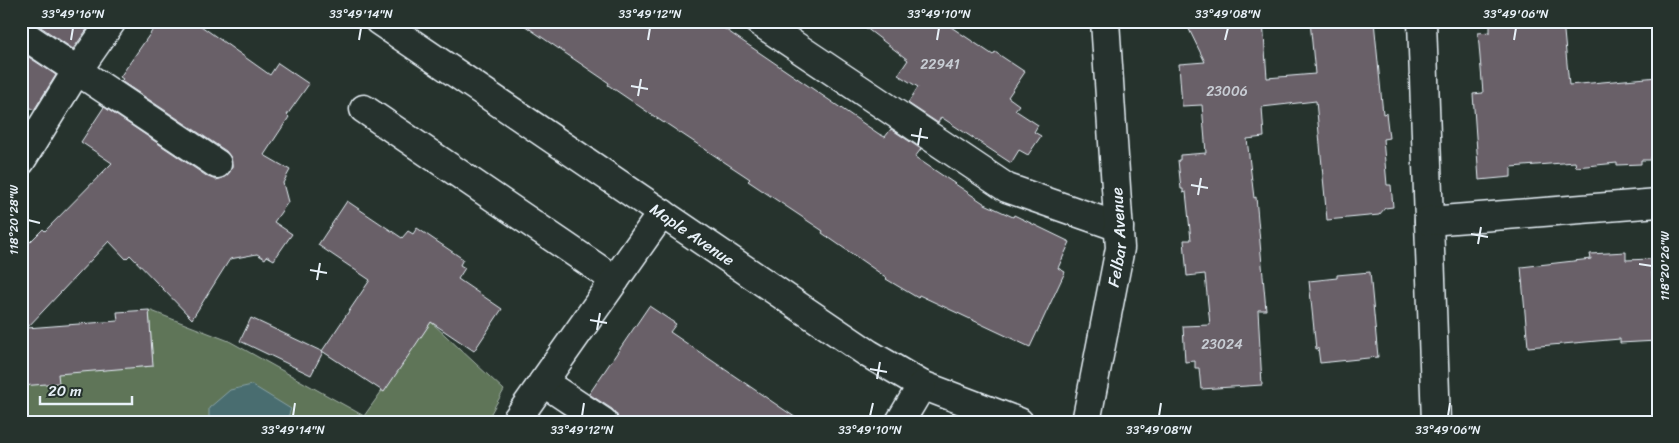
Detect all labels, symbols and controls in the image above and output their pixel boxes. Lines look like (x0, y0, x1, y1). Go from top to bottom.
text: 33°49'16"N (42, 3, 105, 25)
text: 33°49'14"N (329, 3, 393, 25)
text: 33°49'12"N (618, 3, 682, 25)
text: 33°49'10"N (907, 3, 972, 25)
text: 33°49'08"N (1195, 3, 1262, 25)
text: 33°49'06"N (1483, 3, 1549, 25)
house number: 22941 (920, 52, 960, 77)
house number: 23006 (1206, 79, 1248, 104)
text: 118°20'28"W (3, 184, 25, 255)
street label: Felbar Avenue (1098, 186, 1135, 289)
street label: Maple Avenue (644, 195, 741, 273)
text: 118°20'26"W (1654, 230, 1676, 301)
house number: 23024 (1201, 332, 1243, 357)
scale bar (40, 373, 132, 405)
text: 20 m (48, 378, 82, 404)
text: 33°49'14"N (261, 419, 325, 441)
text: 33°49'12"N (550, 419, 614, 441)
text: 33°49'10"N (838, 419, 903, 441)
text: 33°49'08"N (1126, 419, 1193, 441)
text: 33°49'06"N (1415, 419, 1481, 441)

